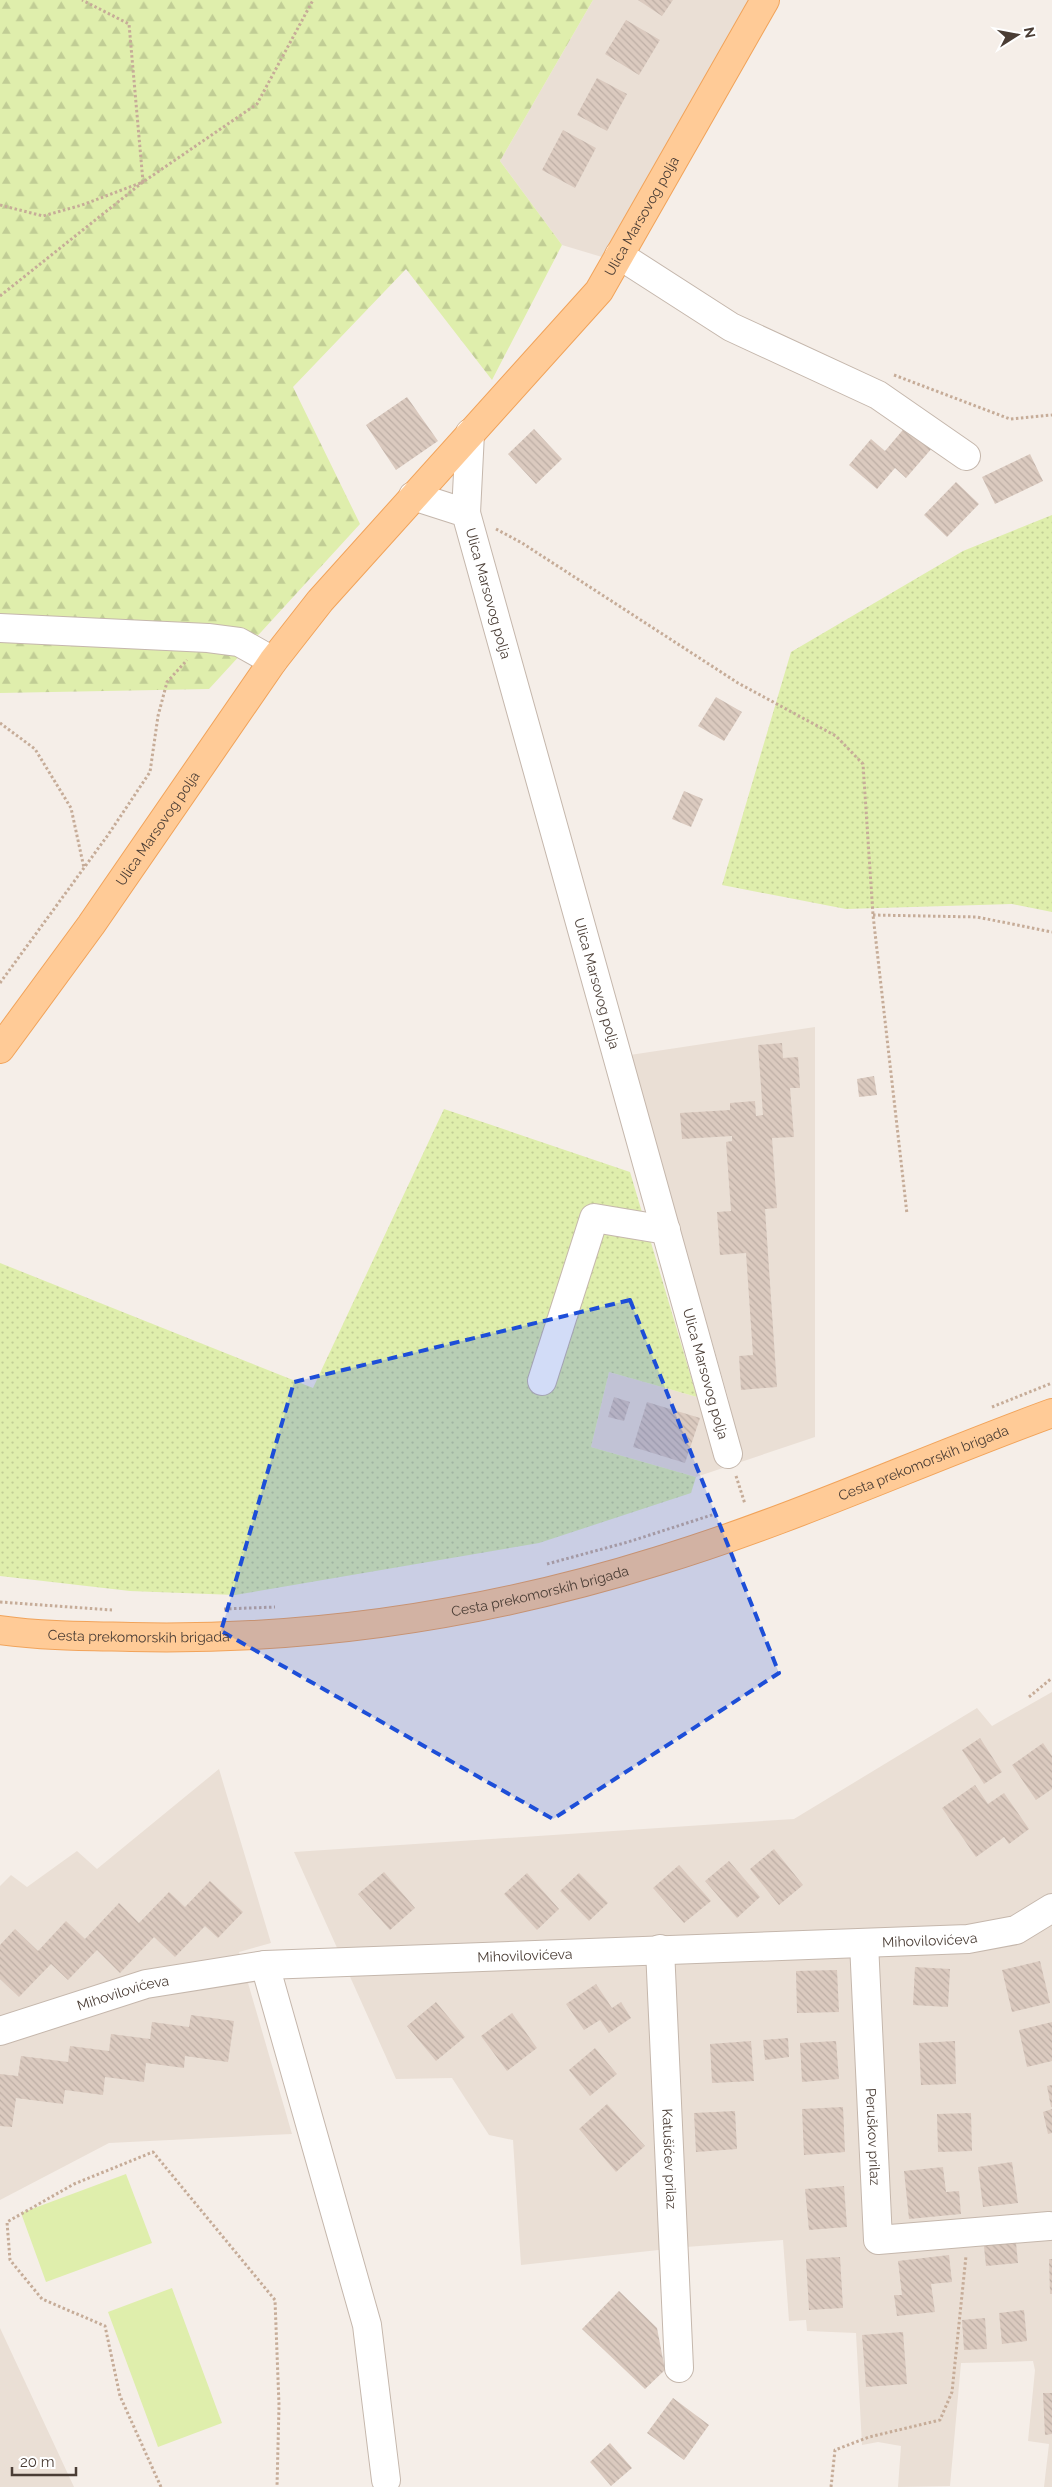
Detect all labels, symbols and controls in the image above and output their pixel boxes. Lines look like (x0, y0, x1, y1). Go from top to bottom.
north arrow (992, 10, 1042, 60)
text: N (1021, 26, 1039, 39)
street label: Ulica Marsovog polja (601, 153, 682, 279)
street label: Ulica Marsovog polja (463, 526, 514, 661)
street label: Ulica Marsovog polja (113, 768, 202, 889)
street label: Ulica Marsovog polja (571, 916, 623, 1051)
street label: Ulica Marsovog polja (680, 1306, 731, 1441)
street label: Cesta prekomorskih brigada (836, 1422, 1011, 1504)
street label: Cesta prekomorskih brigada (450, 1562, 630, 1620)
street label: Cesta prekomorskih brigada (47, 1627, 230, 1645)
street label: Mihovilovićeva (882, 1929, 979, 1950)
street label: Mihovilovićeva (477, 1946, 573, 1965)
street label: Mihovilovićeva (75, 1972, 170, 2014)
street label: Peruškov prilaz (863, 2088, 883, 2186)
street label: Katušićev prilaz (659, 2108, 680, 2210)
scale bar (12, 2444, 76, 2476)
text: 20 m (20, 2453, 55, 2471)

